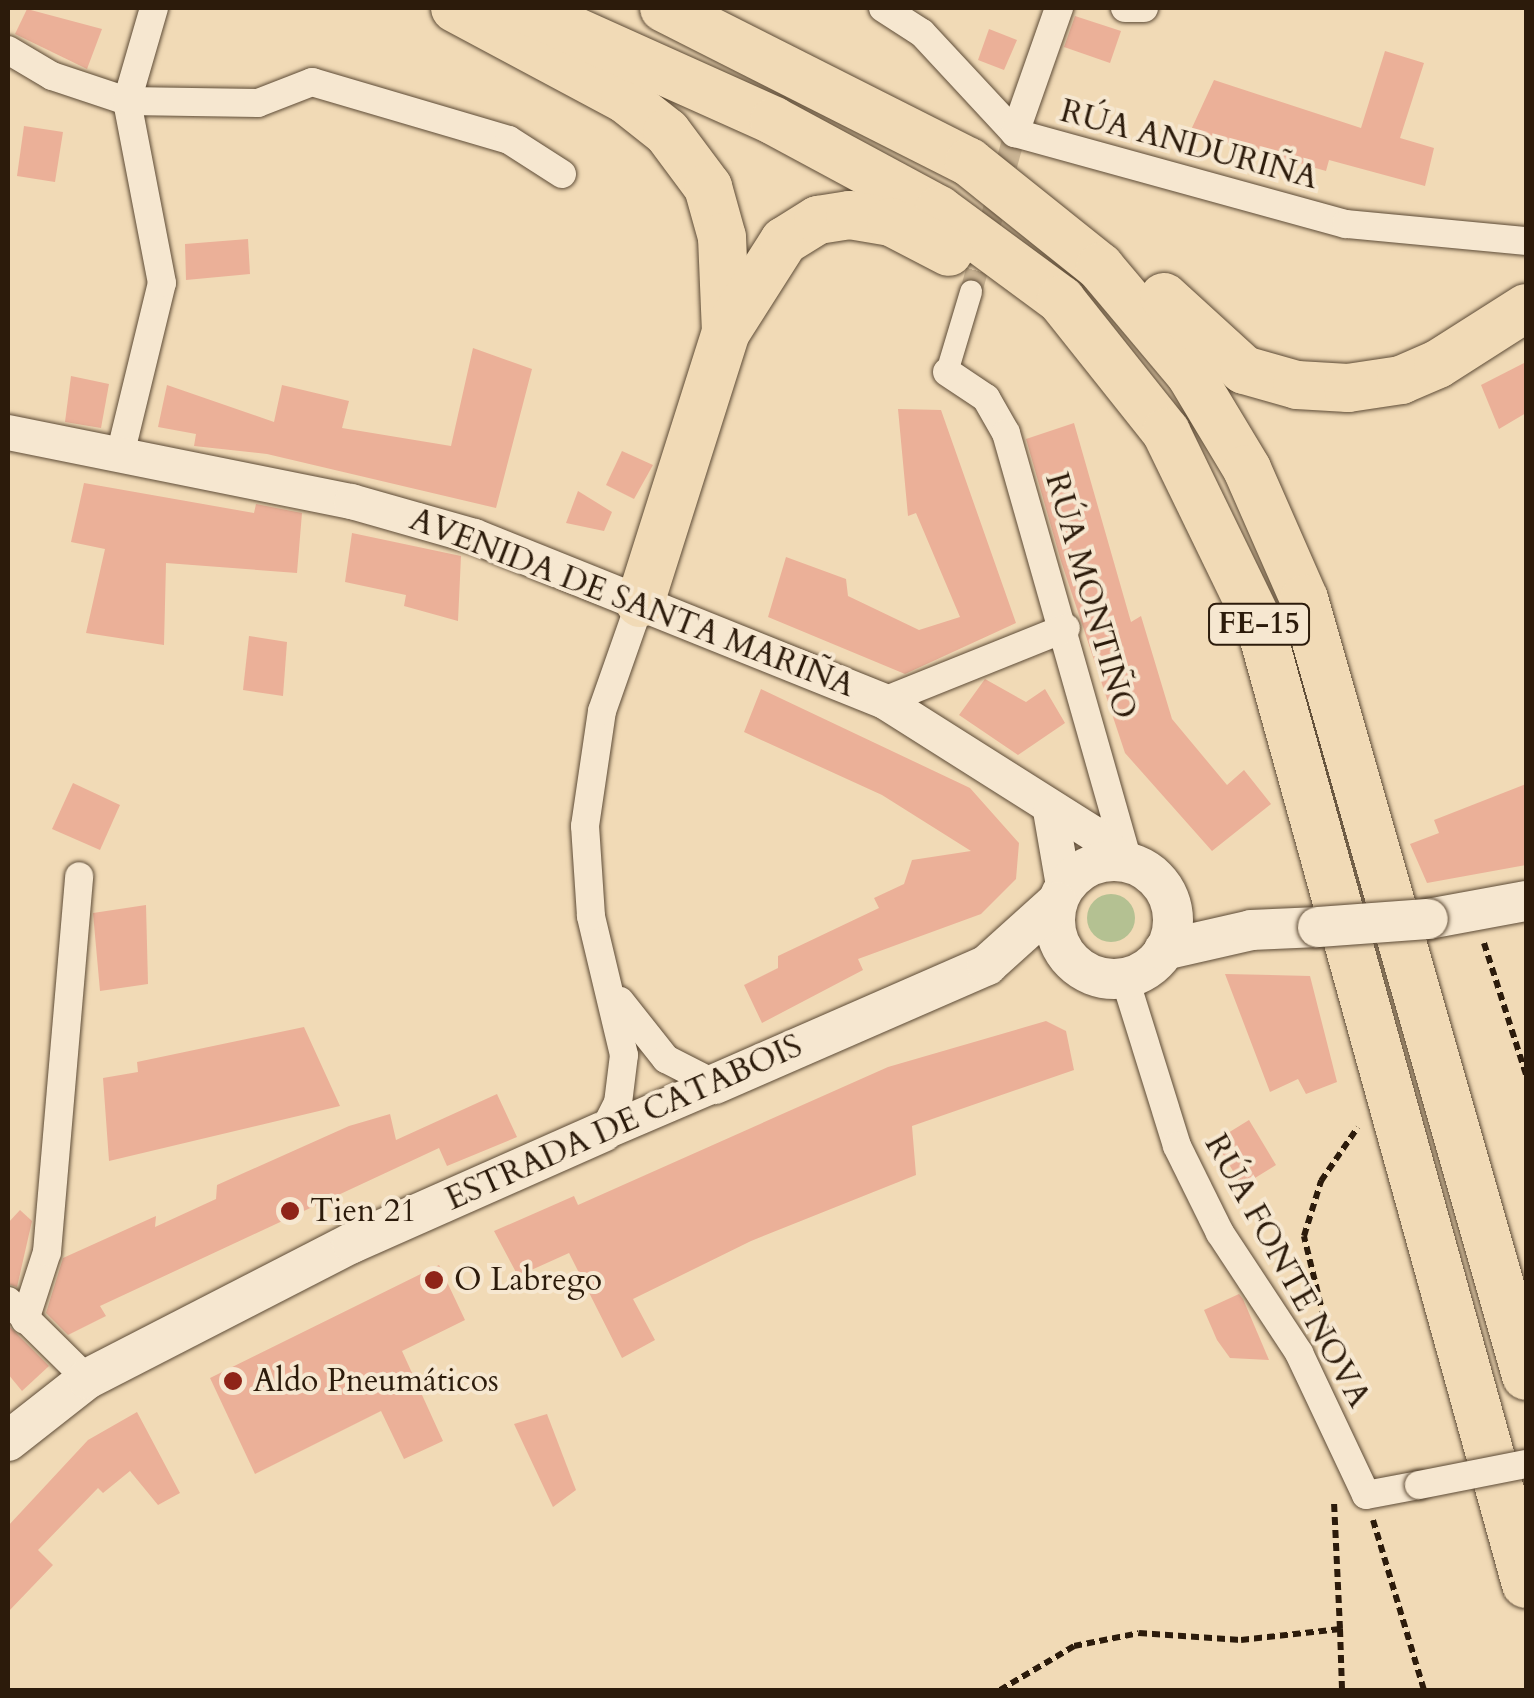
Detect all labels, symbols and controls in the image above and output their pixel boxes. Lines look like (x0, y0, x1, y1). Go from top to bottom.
street label: RÚA ANDURIÑA (1056, 92, 1322, 198)
street label: RÚA MONTIÑO (1037, 469, 1143, 723)
street label: AVENIDA DE SANTA MARIÑA (404, 500, 860, 706)
road number: FE-15 (1206, 599, 1312, 649)
street label: ESTRADA DE CATABOIS (440, 1027, 808, 1219)
street label: RÚA FONTE NOVA (1196, 1128, 1378, 1414)
place label: Tien 21 (310, 1192, 417, 1230)
marker: Tien 21 (279, 1200, 301, 1222)
place label: O Labrego (454, 1261, 602, 1299)
marker: O Labrego (423, 1269, 445, 1291)
place label: Aldo Pneumáticos (253, 1362, 499, 1400)
marker: Aldo Pneumáticos (222, 1370, 244, 1392)

